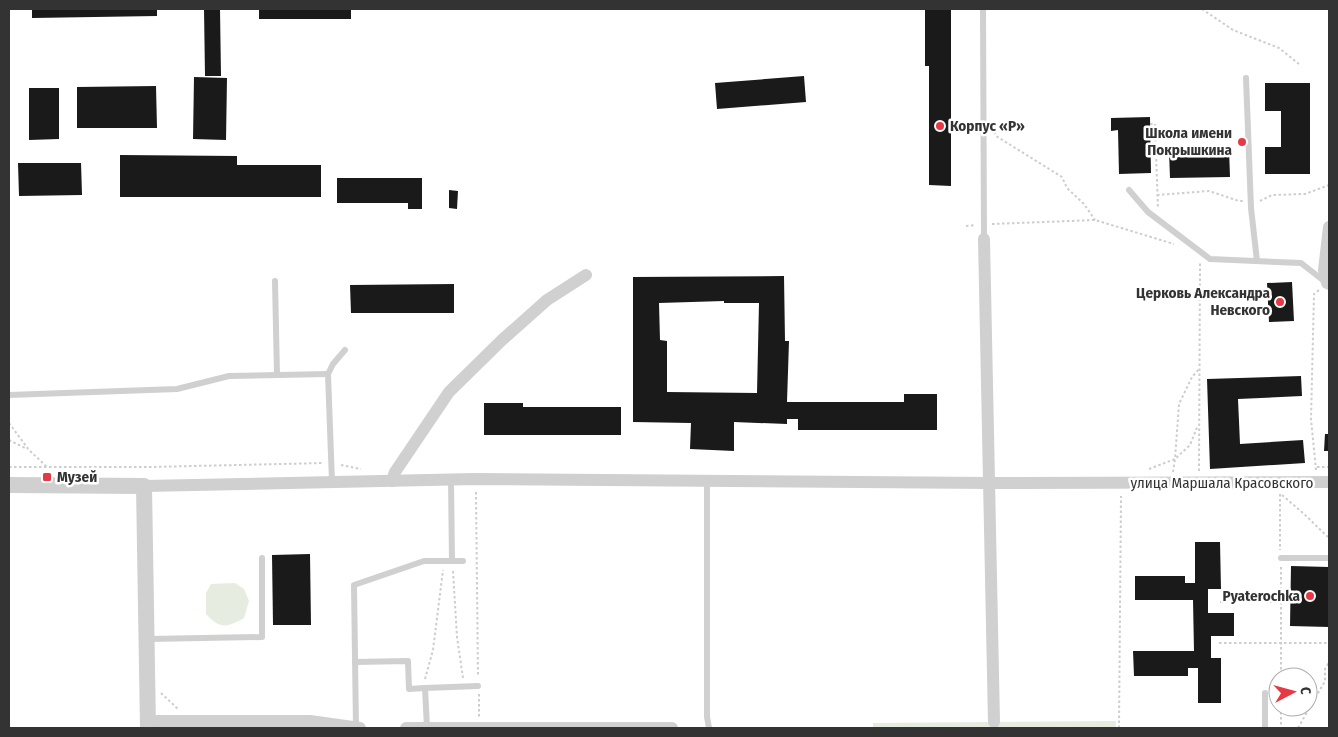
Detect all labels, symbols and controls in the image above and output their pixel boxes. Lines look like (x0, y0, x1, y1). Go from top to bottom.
place label: Корпус «Р» (950, 117, 1025, 135)
marker: Корпус «Р» (934, 120, 946, 132)
place label: Школа имени Покрышкина (1145, 124, 1233, 159)
marker: Школа имени Покрышкина (1236, 136, 1248, 148)
place label: Церковь Александра Невского (1136, 284, 1271, 319)
marker: Церковь Александра Невского (1274, 296, 1286, 308)
place label: Музей (57, 468, 97, 486)
marker: Музей (41, 471, 53, 483)
street label: улица Маршала Красовского (1130, 474, 1314, 492)
place label: Pyaterochka (1223, 587, 1301, 605)
marker: Pyaterochka (1304, 590, 1316, 602)
north arrow (1268, 667, 1318, 717)
text: С (1297, 686, 1314, 696)

